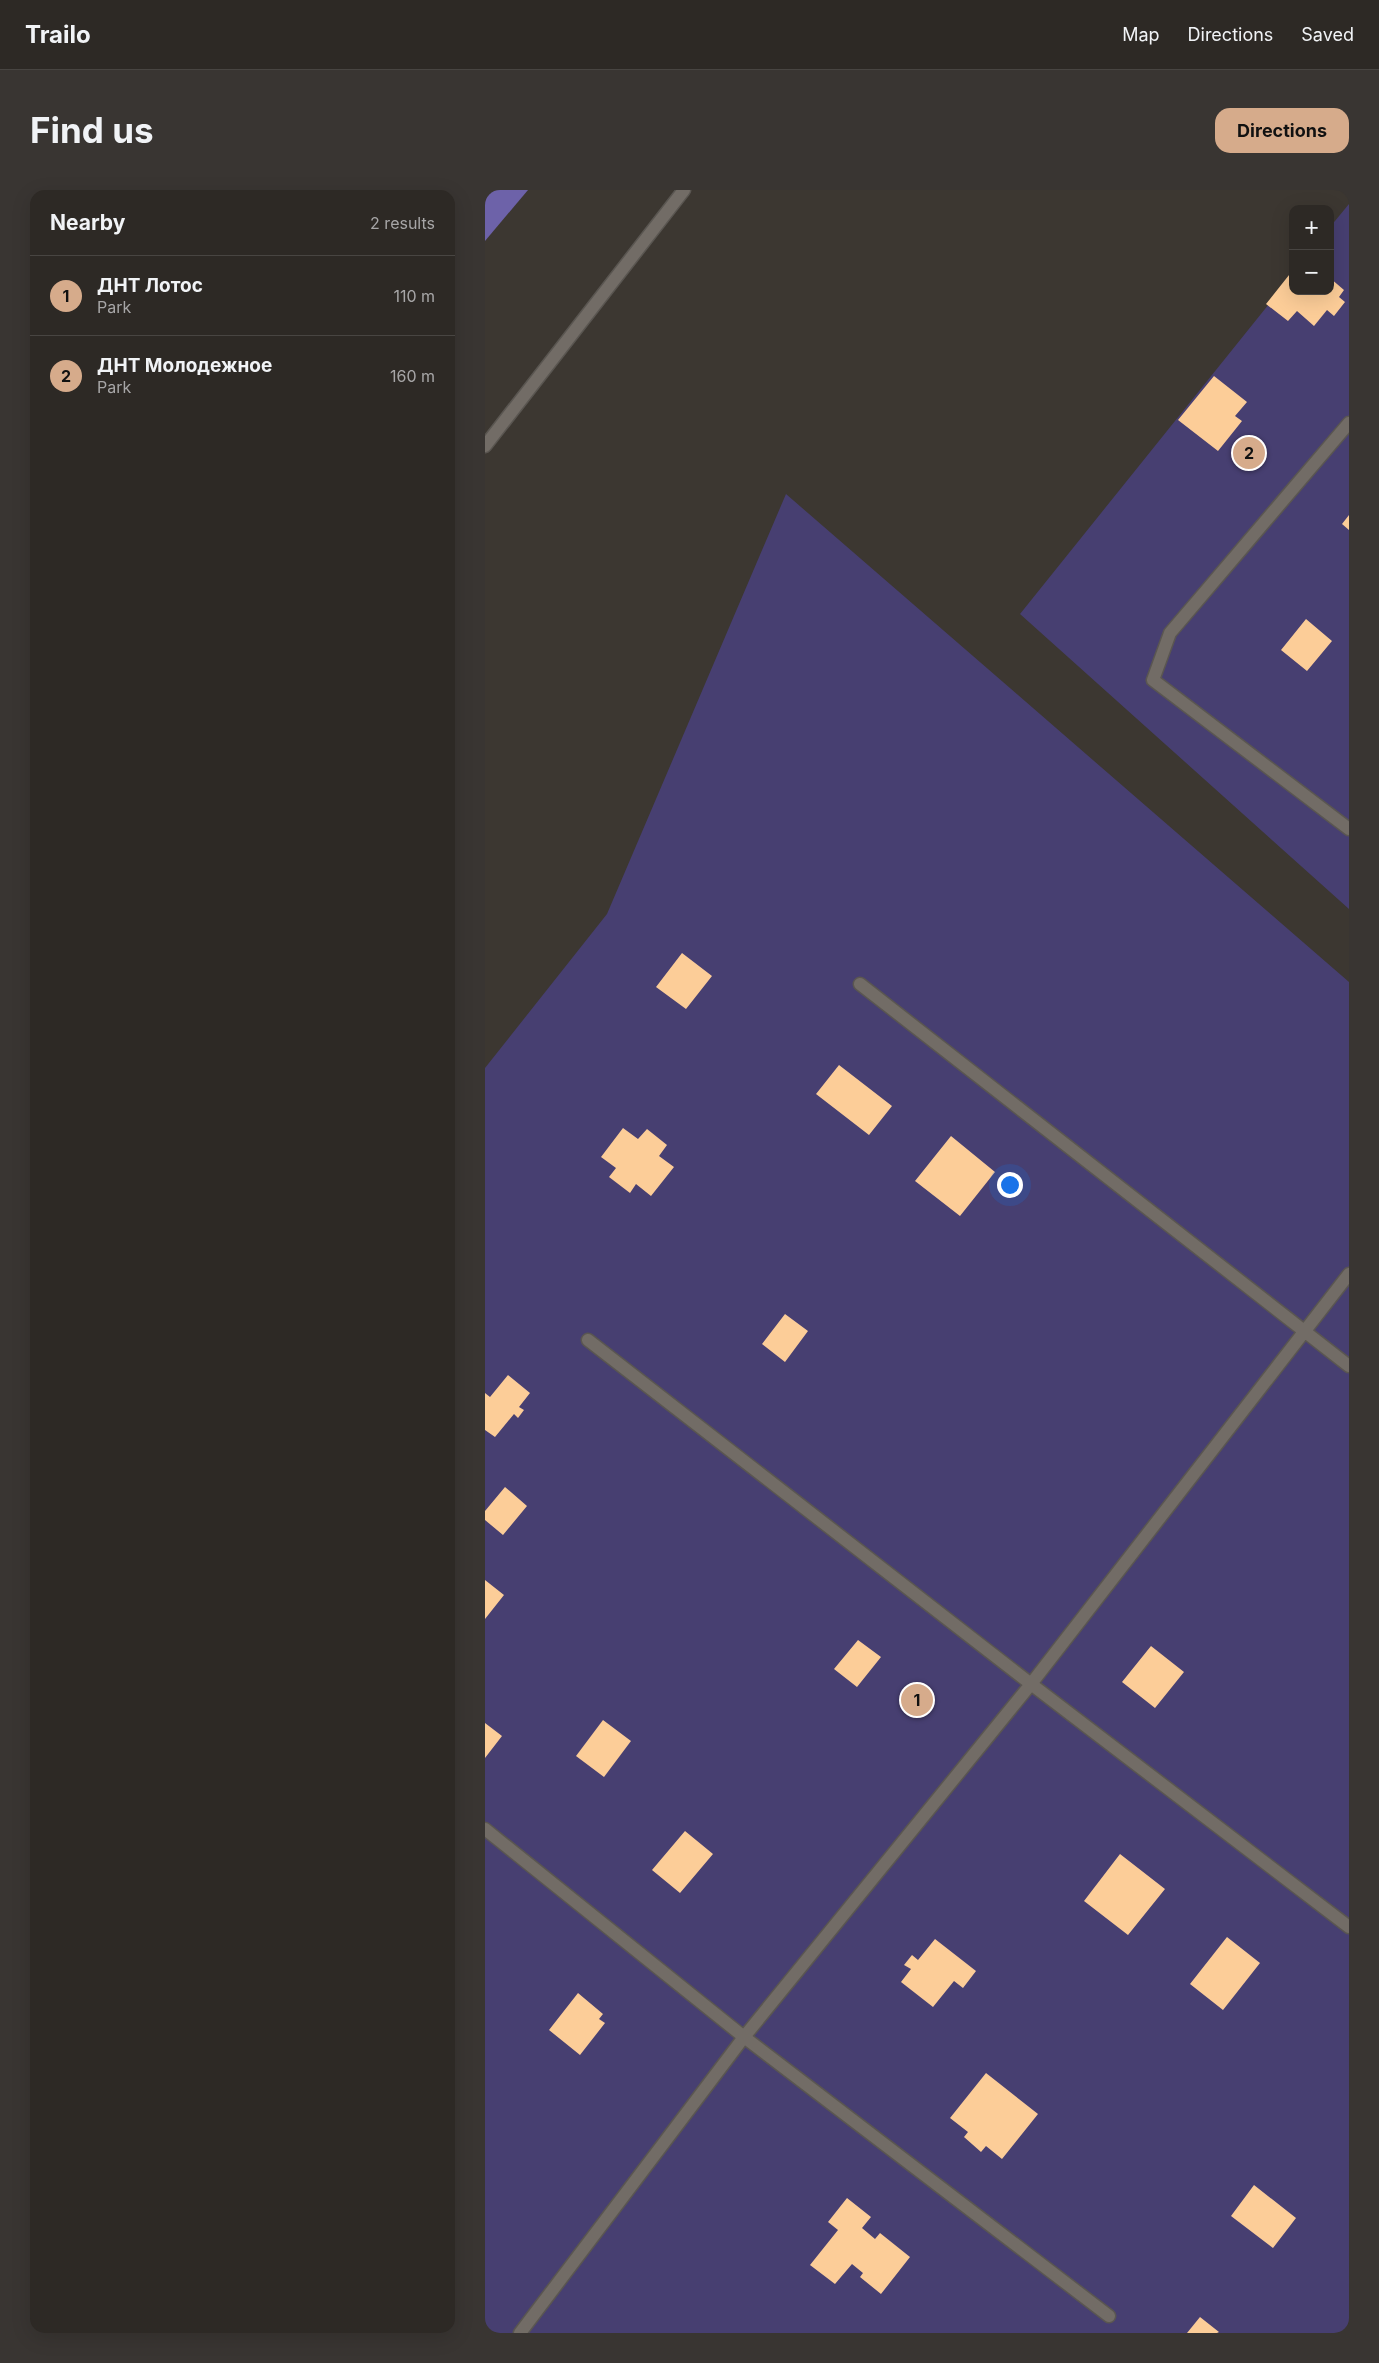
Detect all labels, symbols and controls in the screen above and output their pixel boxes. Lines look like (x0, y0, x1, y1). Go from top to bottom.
text: Trailo (25, 20, 91, 49)
text: Map (1122, 24, 1160, 45)
text: Directions (1188, 24, 1273, 45)
text: Saved (1301, 24, 1354, 45)
button: Directions (1215, 108, 1349, 153)
text: Find us (30, 109, 154, 151)
map controls (1289, 205, 1334, 295)
button: + (1289, 205, 1334, 250)
text: Nearby (50, 210, 125, 235)
text: 2 results (370, 213, 435, 233)
button: − (1289, 250, 1334, 295)
text: ДНТ Лотос (97, 274, 203, 297)
text: 1 (63, 286, 69, 306)
text: 110 m (393, 286, 435, 306)
text: Park (97, 297, 131, 317)
text: ДНТ Молодежное (97, 354, 272, 377)
text: 2 (61, 366, 71, 386)
text: 160 m (390, 366, 435, 386)
text: Park (97, 377, 131, 397)
pin: 2 (1233, 434, 1265, 472)
your location (997, 1172, 1023, 1198)
pin: 1 (901, 1681, 933, 1719)

